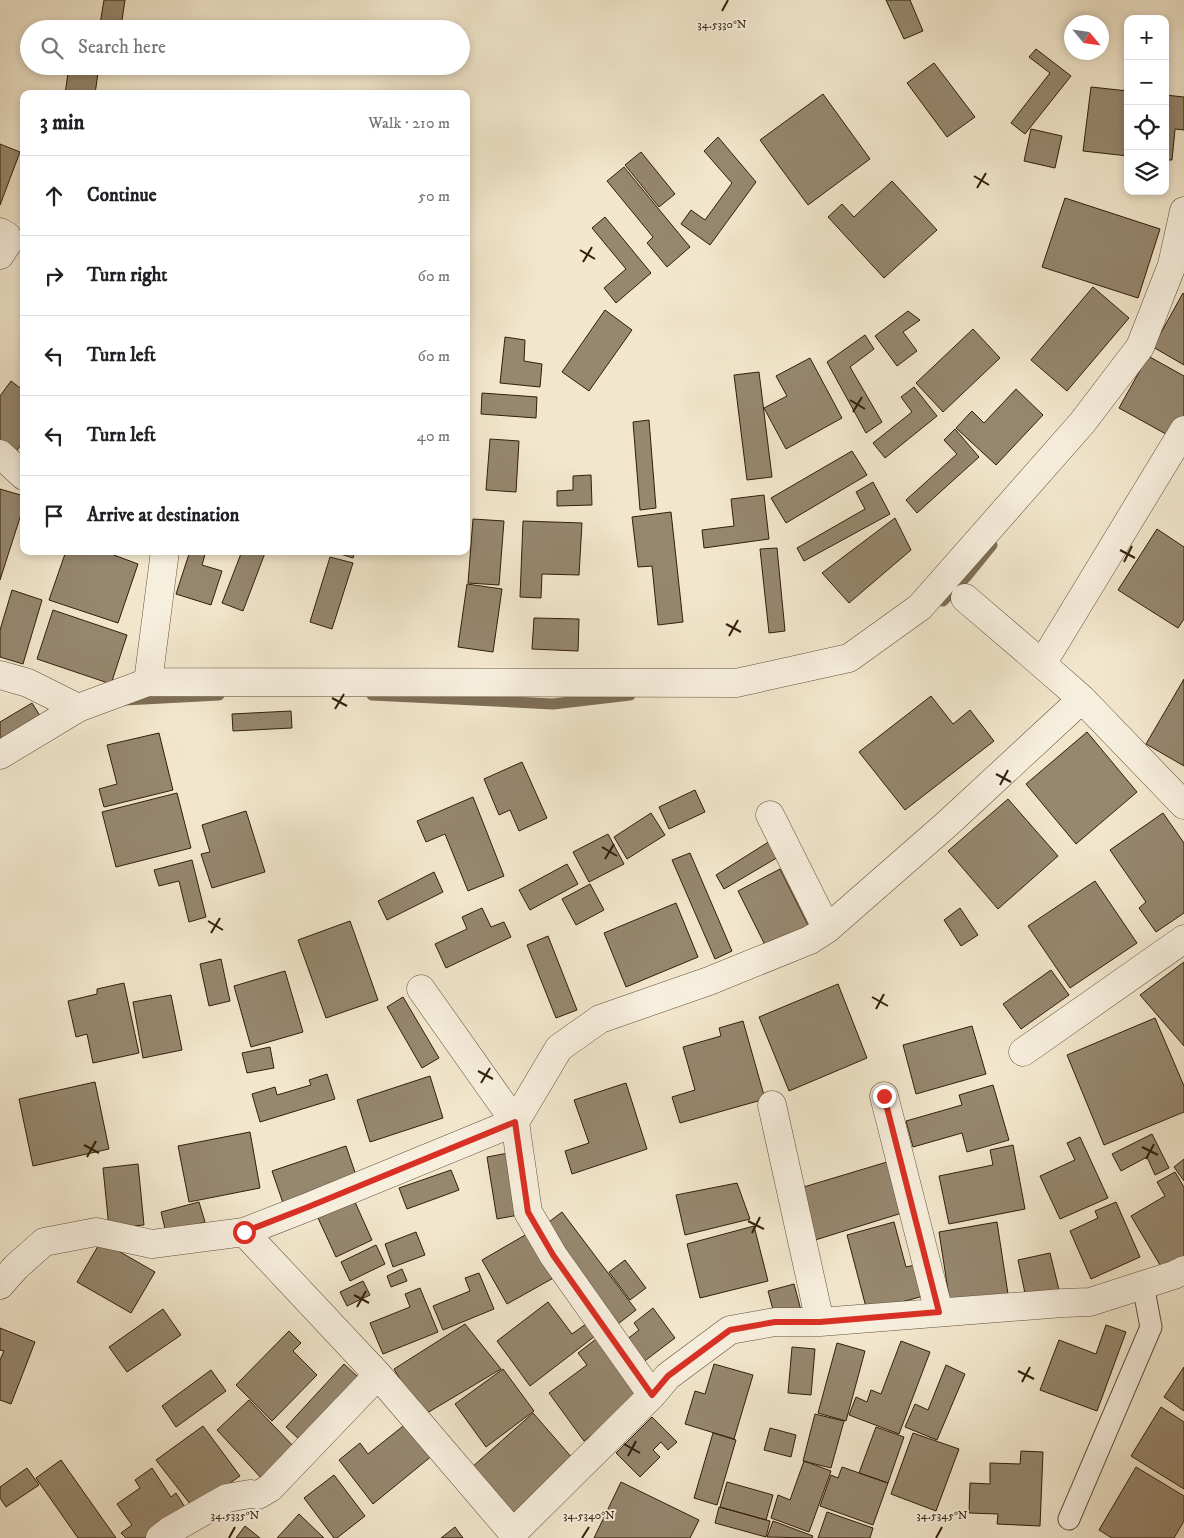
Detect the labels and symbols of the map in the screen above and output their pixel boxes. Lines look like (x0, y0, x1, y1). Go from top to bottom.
north arrow (1064, 15, 1109, 60)
text: 34.5330°N (697, 17, 747, 32)
route end (873, 1085, 896, 1108)
route start (233, 1221, 256, 1244)
text: 34.5335°N (211, 1508, 260, 1523)
text: 34.5340°N (563, 1508, 615, 1523)
text: 34.5345°N (916, 1508, 968, 1523)

